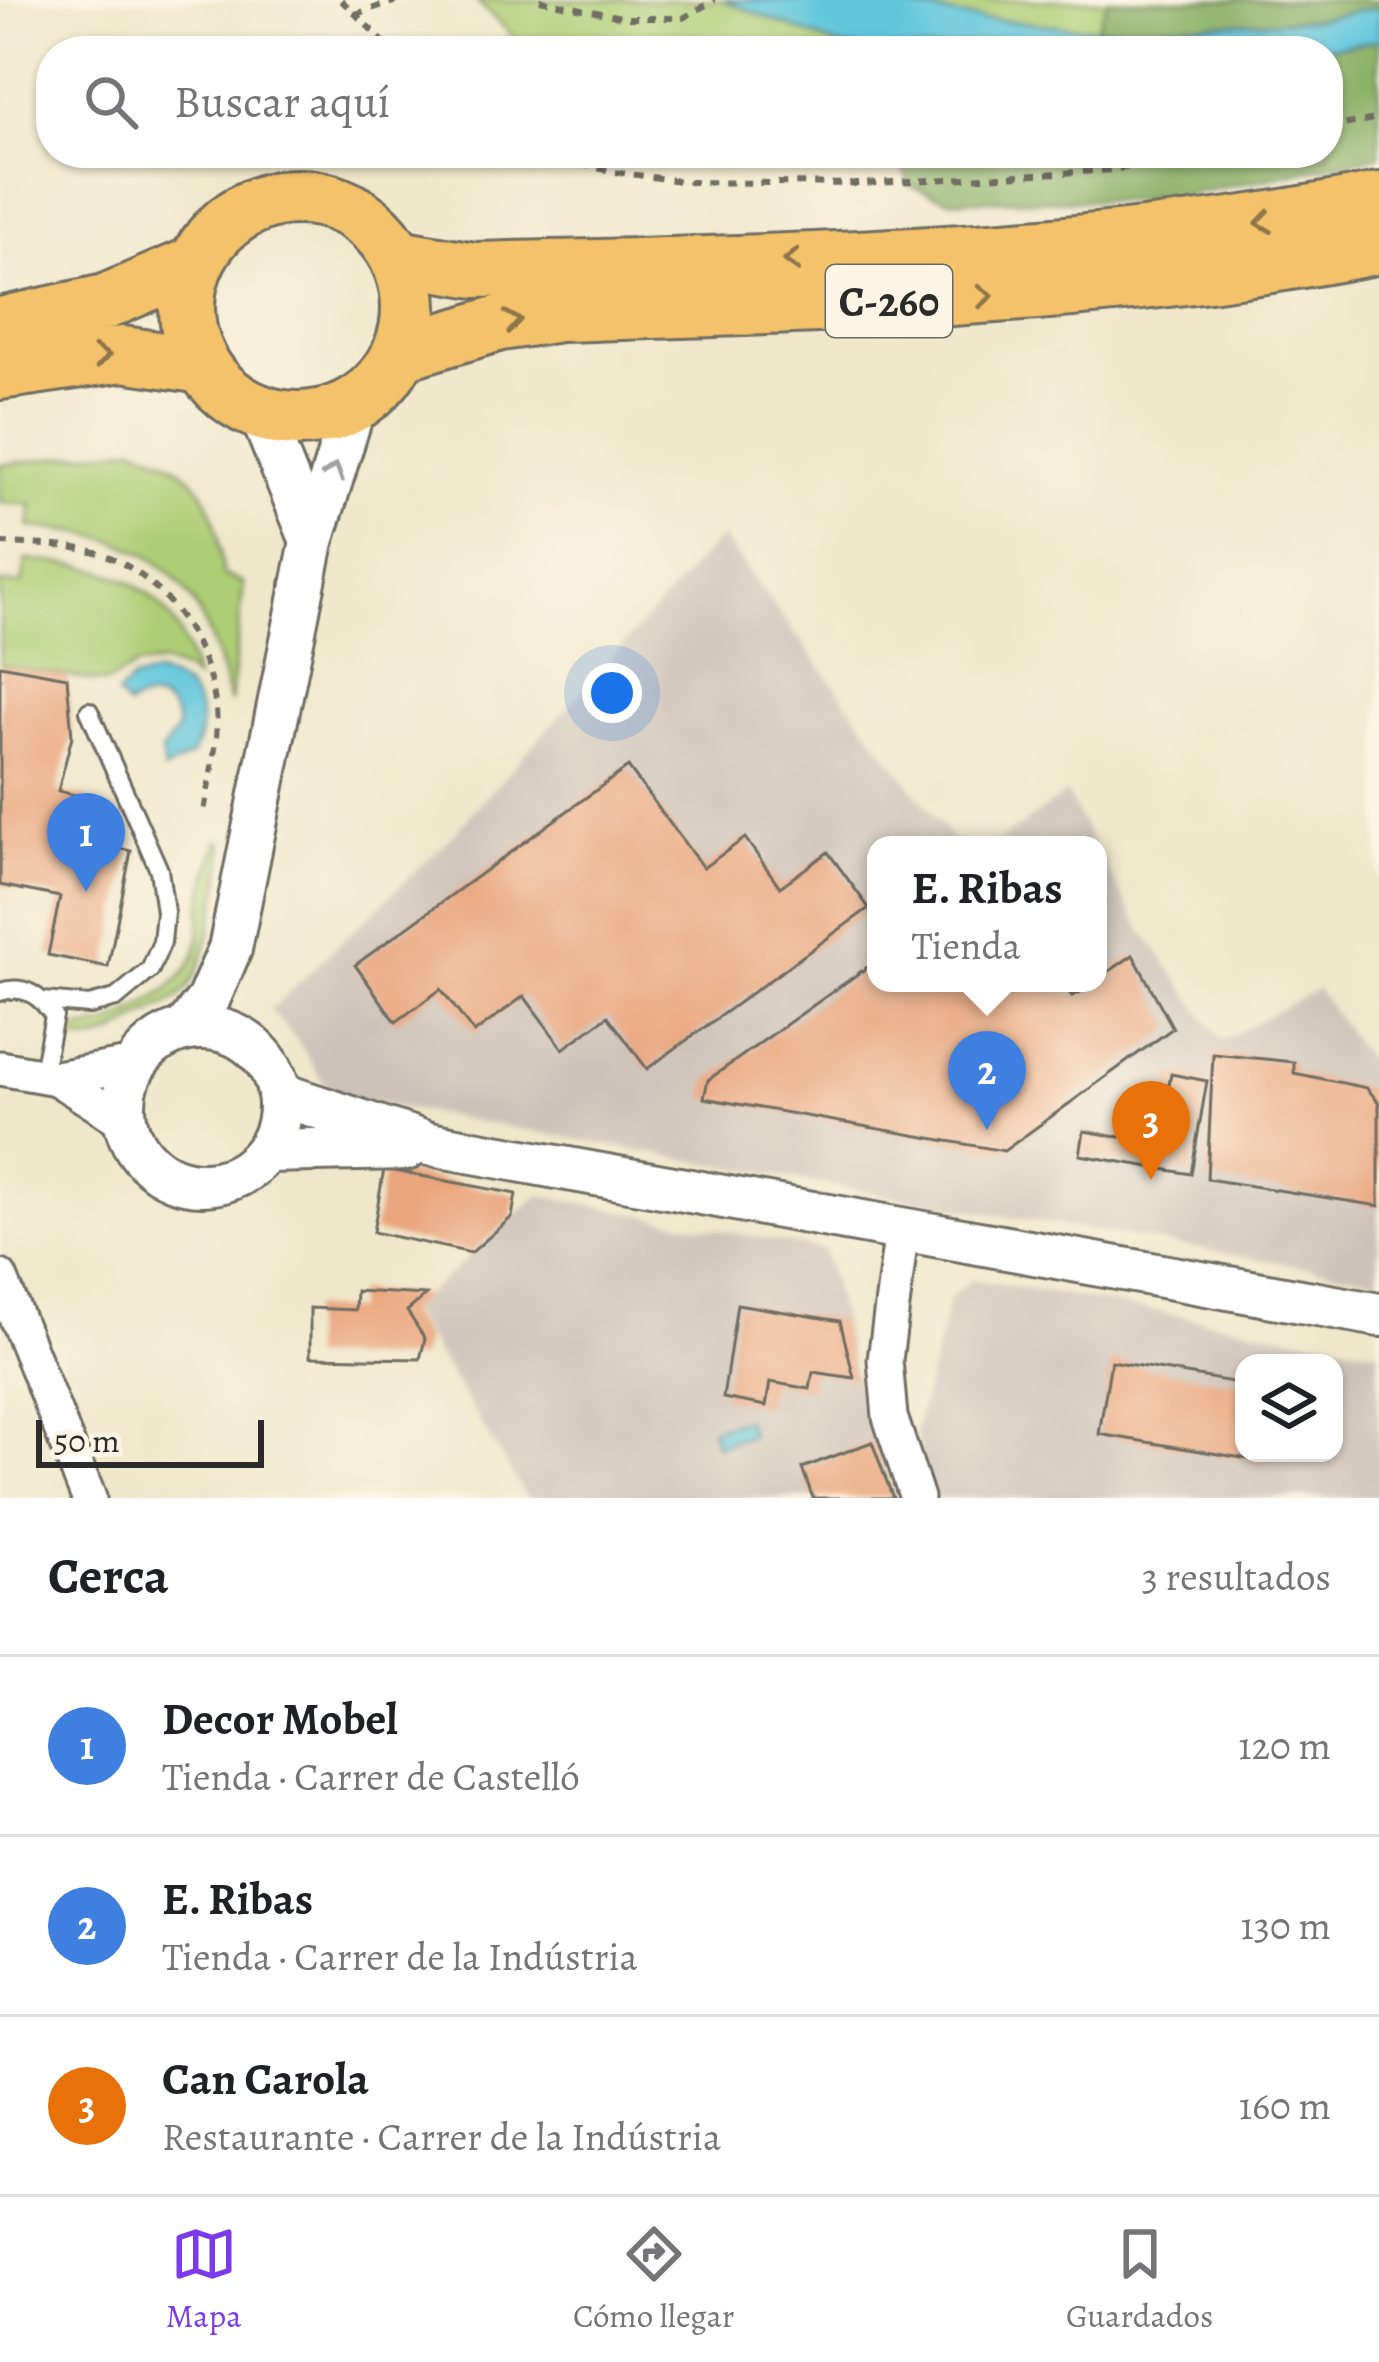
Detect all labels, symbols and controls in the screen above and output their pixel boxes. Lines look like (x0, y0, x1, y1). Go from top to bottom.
search box (36, 36, 1343, 168)
icon: search (78, 69, 144, 135)
text: Buscar aquí (174, 71, 390, 133)
one-way arrow (1254, 208, 1274, 234)
one-way arrow (782, 247, 801, 273)
road number: C-260 (826, 265, 952, 337)
one-way arrow (976, 283, 995, 309)
one-way arrow (502, 309, 522, 335)
one-way arrow (92, 344, 111, 370)
one-way arrow (320, 462, 345, 483)
your location (582, 663, 642, 723)
pin: 1 (47, 793, 125, 892)
popup (867, 836, 1107, 992)
text: E. Ribas (911, 857, 1063, 919)
text: Tienda (911, 919, 1021, 972)
pin: 2 (948, 1031, 1026, 1130)
pin: 3 (1112, 1081, 1190, 1180)
map controls (1235, 1354, 1343, 1462)
button: layers (1235, 1354, 1343, 1462)
scale bar (36, 1414, 264, 1467)
text: 50 m (54, 1418, 120, 1463)
text: Cerca (48, 1541, 169, 1611)
text: 3 resultados (1142, 1550, 1331, 1603)
text: Decor Mobel (162, 1688, 398, 1750)
text: 1 (80, 1719, 94, 1772)
text: 120 m (1238, 1719, 1331, 1772)
text: Tienda · Carrer de Castelló (162, 1750, 580, 1803)
text: E. Ribas (162, 1868, 313, 1930)
text: 2 (78, 1899, 96, 1952)
text: 130 m (1240, 1899, 1331, 1952)
text: Tienda · Carrer de la Indústria (162, 1930, 638, 1983)
text: Can Carola (162, 2048, 369, 2110)
text: 3 (79, 2079, 95, 2132)
text: 160 m (1239, 2079, 1331, 2132)
text: Restaurante · Carrer de la Indústria (162, 2110, 721, 2163)
tab: Mapa (166, 2221, 242, 2338)
tab: Cómo llegar (573, 2221, 734, 2338)
tab: Guardados (1066, 2221, 1213, 2338)

